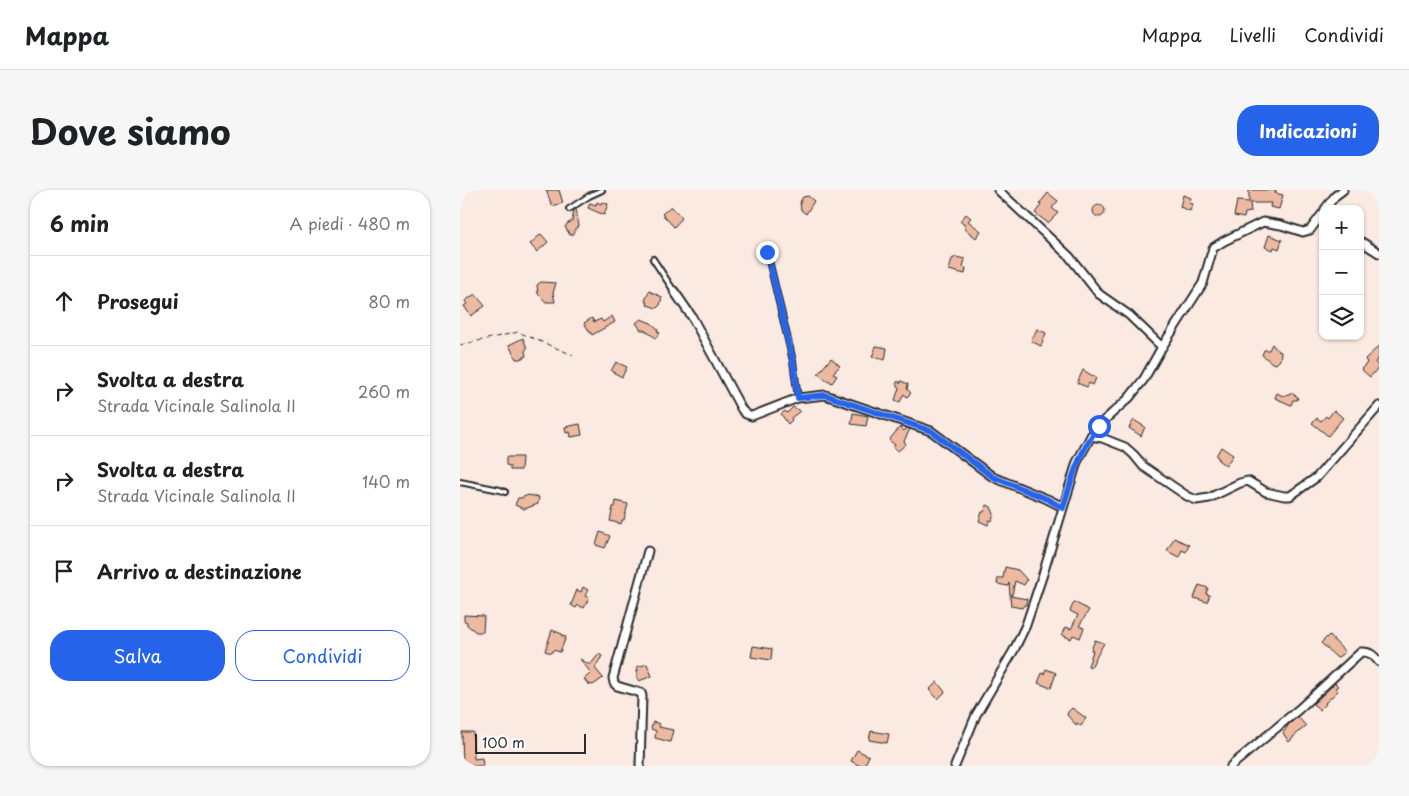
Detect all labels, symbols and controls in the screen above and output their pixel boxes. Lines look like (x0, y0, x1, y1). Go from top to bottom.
text: Mappa (25, 17, 109, 53)
text: Mappa (1142, 21, 1202, 48)
text: Livelli (1230, 21, 1276, 48)
text: Condividi (1304, 21, 1384, 48)
text: Dove siamo (30, 104, 231, 157)
button: Indicazioni (1237, 105, 1379, 156)
map controls (1319, 205, 1364, 340)
button: + (1319, 205, 1364, 250)
text: 6 min (50, 207, 109, 239)
text: A piedi · 480 m (290, 211, 410, 235)
route end (756, 241, 779, 264)
button: − (1319, 250, 1364, 295)
icon: ahead (50, 287, 78, 315)
text: Prosegui (97, 287, 179, 315)
text: 80 m (368, 289, 410, 313)
button: layers (1319, 295, 1364, 340)
text: Svolta a destra (97, 365, 244, 393)
icon: right (50, 377, 78, 405)
text: 260 m (358, 379, 410, 403)
text: Strada Vicinale Salinola II (97, 393, 296, 417)
route start (1088, 415, 1111, 438)
text: Svolta a destra (97, 455, 244, 483)
icon: right (50, 467, 78, 495)
text: 140 m (362, 469, 410, 493)
text: Strada Vicinale Salinola II (97, 483, 296, 507)
icon: arrive (50, 557, 78, 585)
text: Arrivo a destinazione (97, 557, 302, 585)
button: Salva (50, 630, 225, 681)
button: Condividi (235, 630, 410, 681)
scale bar (475, 731, 586, 754)
text: 100 m (482, 732, 525, 753)

